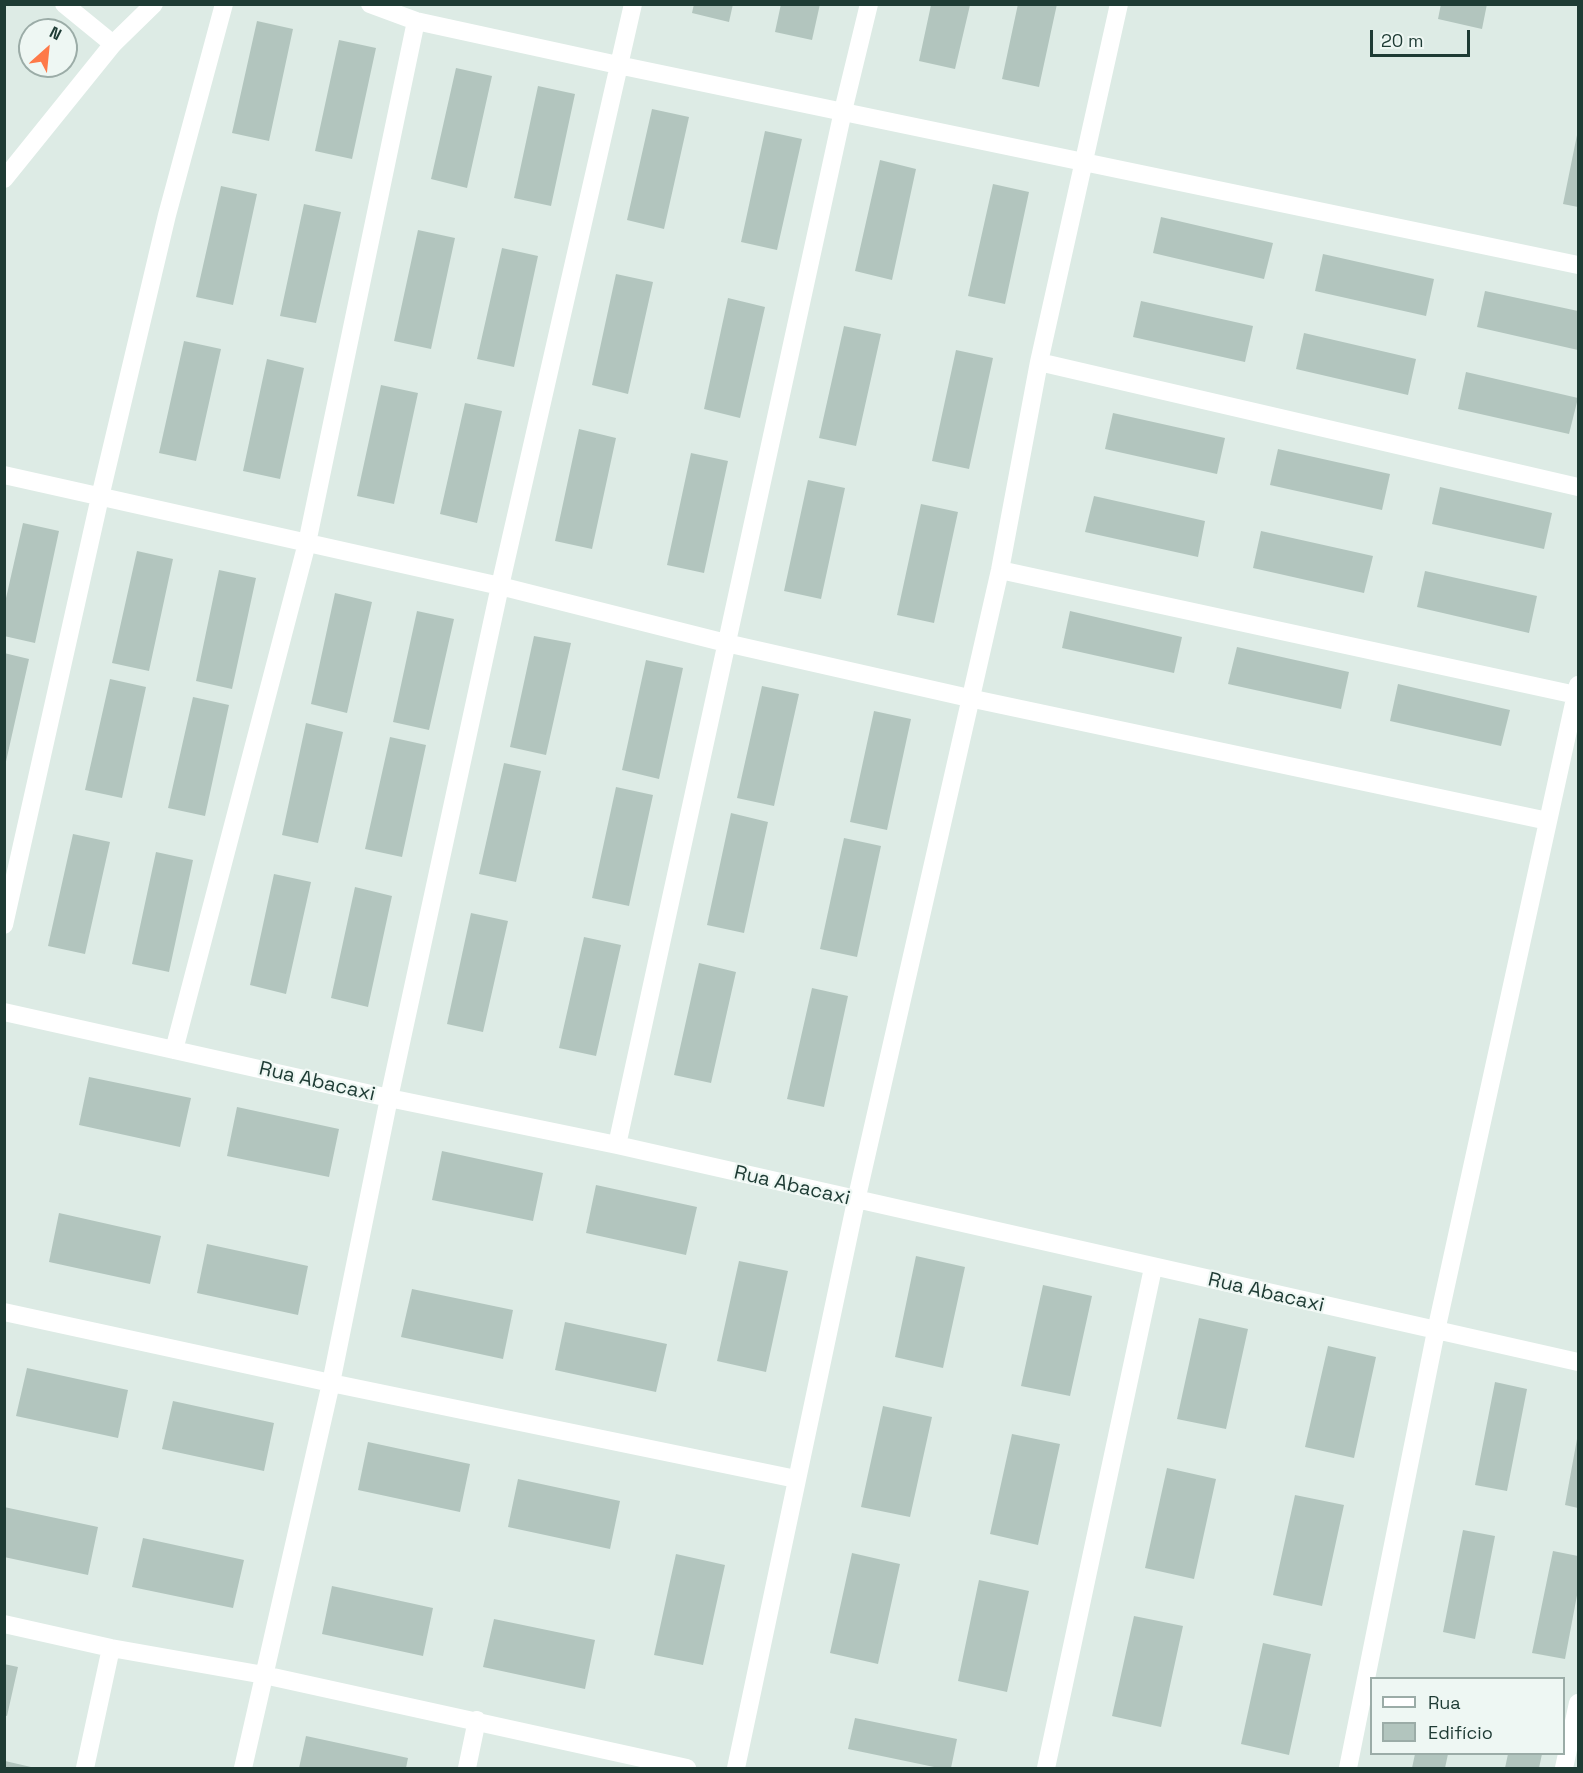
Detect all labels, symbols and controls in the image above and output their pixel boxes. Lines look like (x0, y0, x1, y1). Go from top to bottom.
north arrow (18, 18, 78, 78)
scale bar (1373, 18, 1474, 56)
text: N (46, 22, 65, 45)
text: 20 m (1381, 29, 1424, 52)
street label: Rua Abacaxi (257, 1057, 377, 1107)
street label: Rua Abacaxi (732, 1161, 852, 1211)
street label: Rua Abacaxi (1206, 1268, 1326, 1318)
legend (1370, 1677, 1565, 1755)
text: Rua (1428, 1691, 1461, 1714)
text: Edifício (1428, 1721, 1493, 1744)

